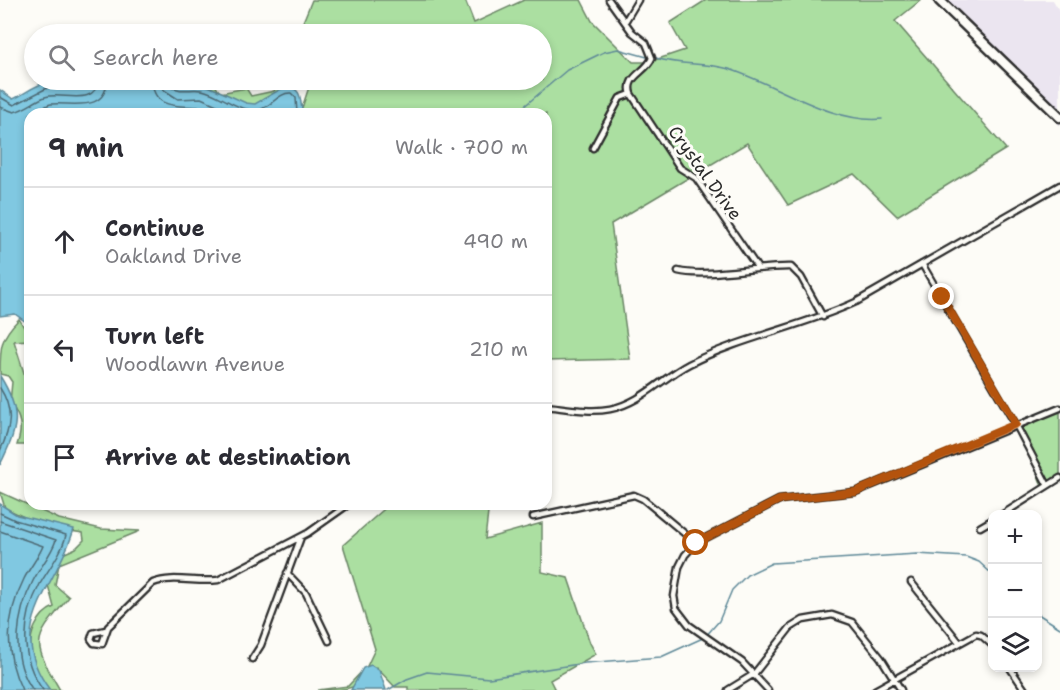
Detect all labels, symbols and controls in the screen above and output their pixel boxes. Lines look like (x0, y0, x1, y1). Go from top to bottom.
search box (24, 24, 552, 90)
icon: search (45, 41, 78, 74)
text: Search here (93, 43, 219, 72)
street label: Crystal Drive (663, 121, 747, 225)
text: 9 min (48, 130, 124, 165)
text: Walk · 700 m (395, 134, 528, 160)
text: Continue (105, 214, 205, 243)
icon: ahead (48, 225, 81, 258)
text: 490 m (463, 228, 528, 254)
text: Oakland Drive (105, 243, 242, 269)
route end (928, 283, 954, 309)
text: Turn left (105, 322, 204, 351)
icon: left (48, 333, 81, 366)
text: 210 m (469, 336, 528, 362)
text: Woodlawn Avenue (105, 351, 285, 377)
icon: arrive (48, 441, 81, 474)
text: Arrive at destination (105, 443, 351, 472)
map controls (988, 510, 1042, 672)
button: + (988, 510, 1042, 564)
route start (682, 529, 708, 555)
button: − (988, 564, 1042, 618)
button: layers (988, 618, 1042, 672)

